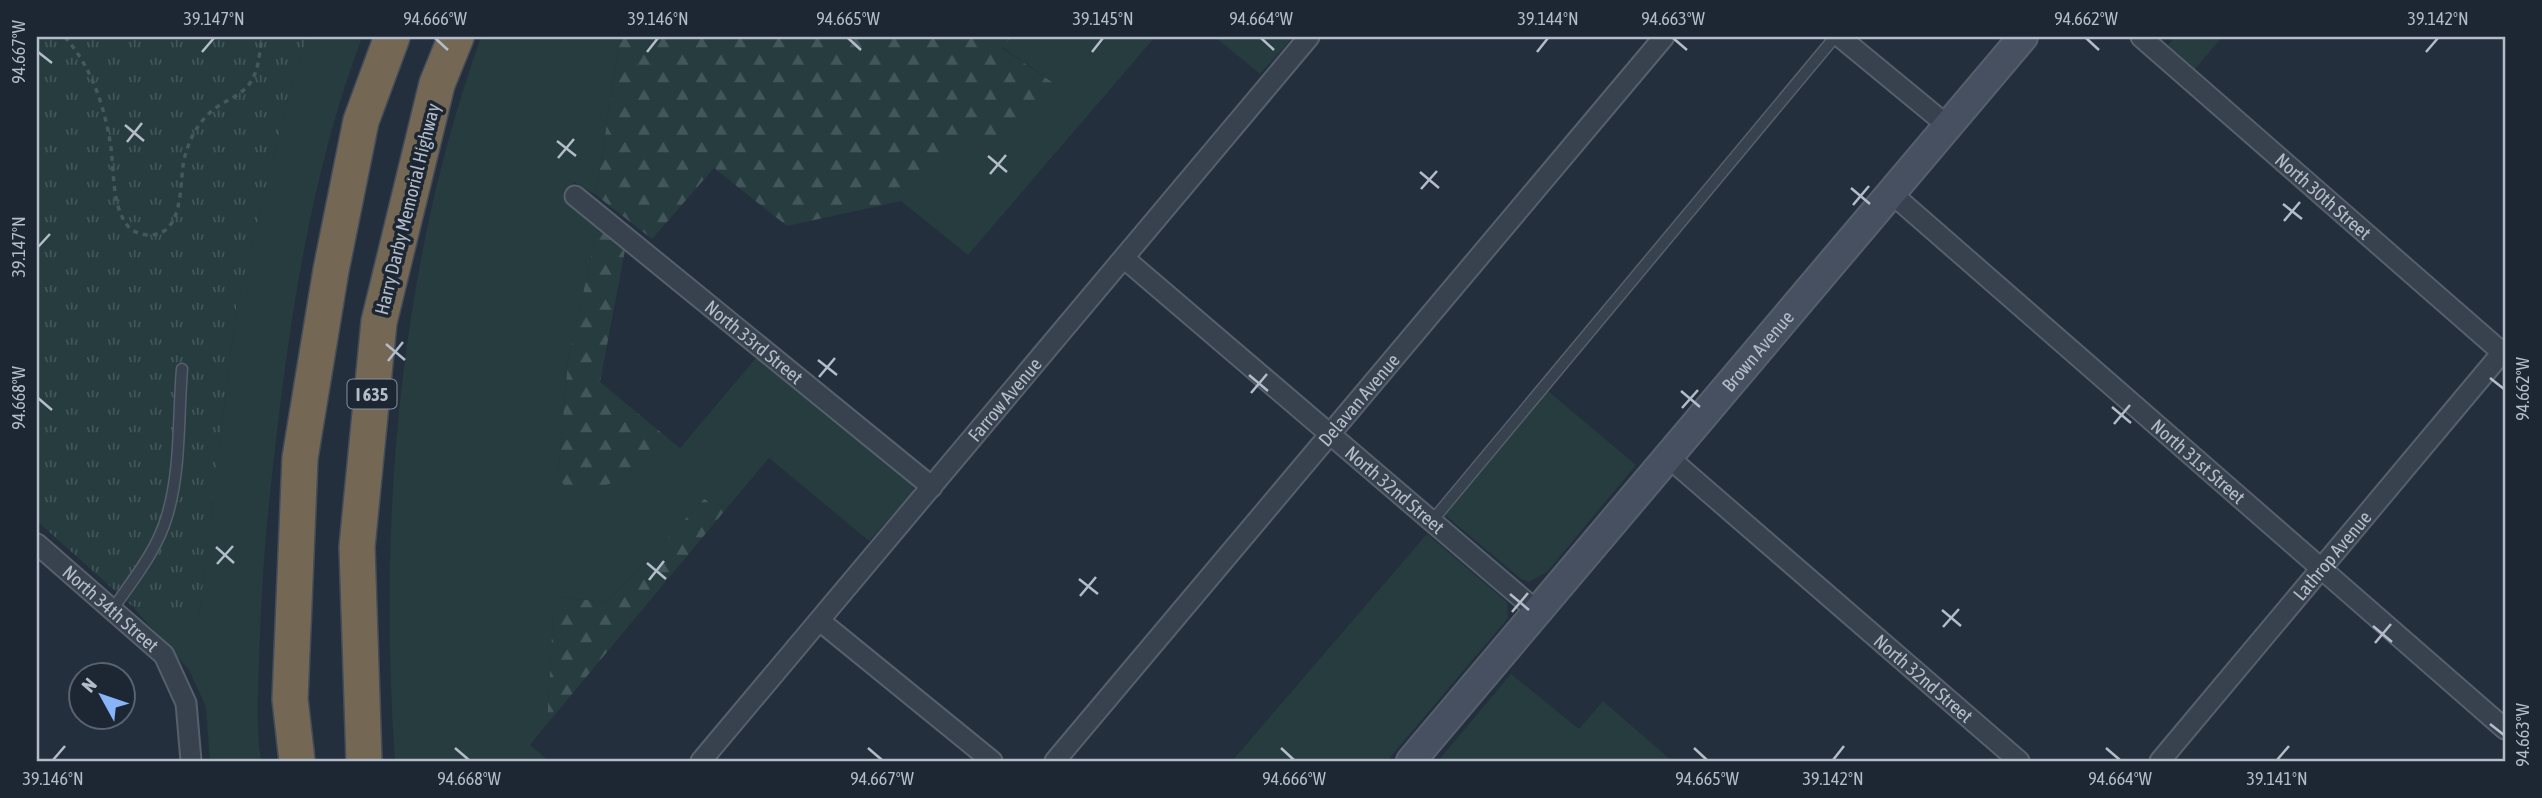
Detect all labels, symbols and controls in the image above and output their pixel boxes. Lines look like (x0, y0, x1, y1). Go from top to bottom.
text: 39.147°N (183, 8, 245, 29)
text: 94.666°W (403, 8, 467, 29)
text: 39.146°N (627, 8, 689, 29)
text: 94.665°W (816, 8, 880, 29)
text: 39.145°N (1072, 8, 1134, 29)
text: 94.664°W (1229, 8, 1293, 29)
text: 39.144°N (1517, 8, 1579, 29)
text: 94.663°W (1641, 8, 1705, 29)
text: 94.662°W (2054, 8, 2118, 29)
text: 39.142°N (2407, 8, 2469, 29)
text: 94.667°W (8, 20, 29, 84)
street label: Harry Darby Memorial Highway (370, 101, 444, 317)
street label: North 30th Street (2271, 149, 2376, 244)
text: 39.147°N (8, 216, 29, 278)
street label: North 33rd Street (701, 296, 807, 388)
street label: Brown Avenue (1717, 306, 1798, 396)
street label: Delavan Avenue (1314, 349, 1404, 451)
street label: Farrow Avenue (963, 353, 1046, 446)
text: 94.662°W (2512, 357, 2533, 421)
text: 94.668°W (8, 366, 29, 430)
road number: I 635 (348, 380, 396, 408)
street label: North 31st Street (2147, 414, 2250, 508)
street label: North 32nd Street (1341, 441, 1449, 538)
street label: Lathrop Avenue (2288, 506, 2376, 605)
street label: North 34th Street (58, 561, 163, 656)
street label: North 32nd Street (1870, 630, 1977, 727)
north arrow (66, 662, 136, 732)
text: N (77, 674, 101, 696)
text: 94.663°W (2512, 703, 2533, 767)
text: 39.146°N (22, 768, 84, 789)
text: 94.668°W (437, 768, 501, 789)
text: 94.667°W (850, 768, 914, 789)
text: 94.666°W (1262, 768, 1326, 789)
text: 94.665°W (1675, 768, 1739, 789)
text: 39.142°N (1802, 768, 1864, 789)
text: 94.664°W (2088, 768, 2152, 789)
text: 39.141°N (2246, 768, 2308, 789)

